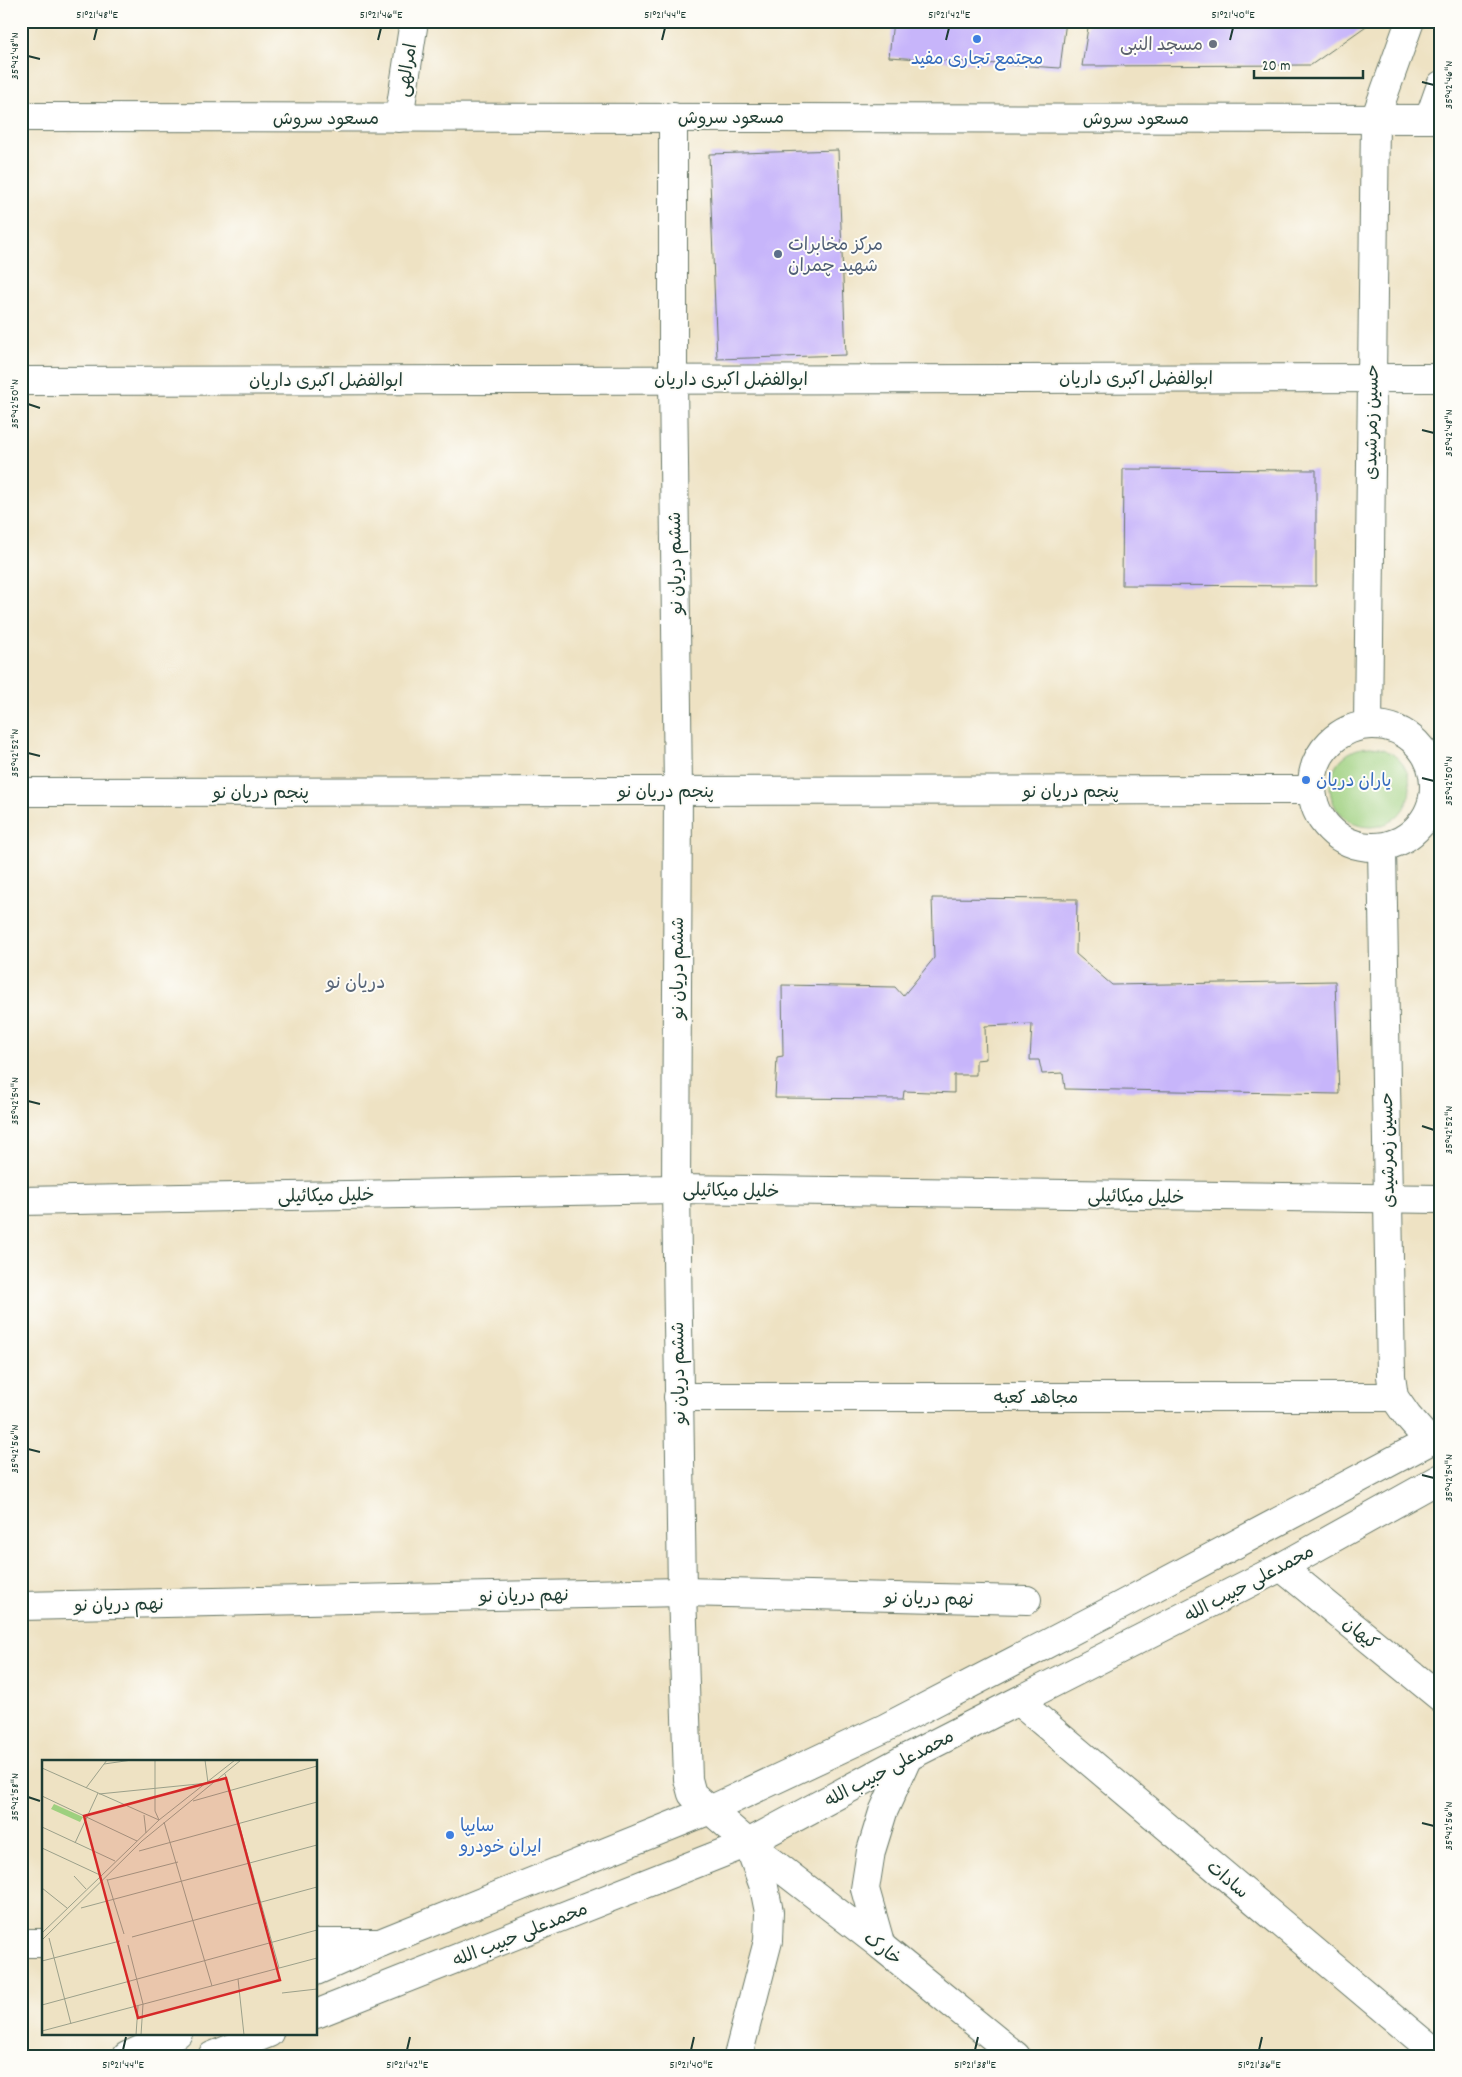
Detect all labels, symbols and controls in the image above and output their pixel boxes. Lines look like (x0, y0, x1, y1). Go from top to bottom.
text: 51°21'48"E (76, 7, 118, 24)
text: 51°21'46"E (360, 7, 403, 24)
text: 51°21'44"E (644, 7, 687, 24)
text: 51°21'42"E (928, 7, 971, 24)
text: 51°21'40"E (1211, 7, 1255, 24)
text: 35°42'48"N (7, 32, 24, 80)
marker: مجتمع تجاری مفید (971, 33, 983, 45)
place label: مسجد النبی (1120, 34, 1203, 59)
marker: مسجد النبی (1207, 38, 1219, 50)
street label: امرالهی (392, 42, 425, 99)
place label: مجتمع تجاری مفید (911, 48, 1043, 73)
scale bar (1254, 48, 1363, 80)
text: 20 m (1262, 56, 1290, 78)
text: 35°42'46"N (1441, 61, 1458, 109)
street label: مسعود سروش (678, 107, 784, 132)
street label: مسعود سروش (273, 108, 379, 133)
street label: مسعود سروش (1083, 108, 1189, 133)
place label: مرکز مخابرات شهید چمران (788, 234, 883, 280)
marker: مرکز مخابرات شهید چمران (772, 248, 784, 260)
street label: حسین زمرشيدی (1360, 364, 1387, 480)
street label: ابوالفضل اکبری داریان (1059, 368, 1213, 393)
street label: ابوالفضل اکبری داریان (654, 369, 808, 394)
street label: ابوالفضل اکبری داریان (249, 370, 403, 395)
text: 35°42'50"N (7, 379, 24, 429)
text: 35°42'48"N (1441, 409, 1458, 457)
street label: ششم دریان‌ نو (664, 511, 691, 616)
text: 35°42'52"N (7, 729, 24, 777)
text: 35°42'50"N (1441, 756, 1458, 806)
place label: یاران دریان (1316, 770, 1392, 795)
marker: یاران دریان (1300, 774, 1312, 786)
street label: پنجم دریان‌ نو (616, 781, 714, 806)
street label: پنجم دریان‌ نو (1021, 781, 1119, 806)
street label: پنجم دریان‌ نو (211, 782, 309, 807)
street label: ششم دریان‌ نو (667, 917, 692, 1021)
district label: دریان نو (325, 971, 386, 998)
text: 35°42'54"N (7, 1077, 24, 1125)
street label: حسین زمرشيدی (1376, 1092, 1403, 1208)
text: 35°42'52"N (1441, 1106, 1458, 1154)
street label: خلیل میکائیلی (682, 1179, 780, 1206)
street label: خلیل میکائیلی (277, 1184, 375, 1211)
street label: خلیل میکائیلی (1087, 1185, 1185, 1212)
street label: ششم دریان‌ نو (667, 1321, 694, 1426)
street label: مجاهد کعبه (994, 1387, 1078, 1412)
text: 35°42'56"N (7, 1424, 24, 1473)
text: 35°42'54"N (1441, 1454, 1458, 1502)
street label: محمدعلی حبیب الله (1181, 1540, 1319, 1630)
street label: نهم دریان‌ نو (477, 1584, 569, 1611)
street label: نهم دریان‌ نو (882, 1587, 974, 1614)
street label: نهم دریان‌ نو (72, 1593, 164, 1620)
street label: کیهان (1336, 1613, 1383, 1657)
street label: محمدعلی حبیب الله (821, 1725, 959, 1815)
inset map (42, 1760, 318, 2034)
text: 35°42'58"N (7, 1773, 24, 1821)
text: 35°42'56"N (1441, 1801, 1458, 1850)
place label: سایپا ایران خودرو (458, 1815, 542, 1861)
marker: سایپا ایران خودرو (444, 1829, 456, 1841)
street label: سادات (1200, 1856, 1253, 1906)
street label: محمدعلی حبیب الله (450, 1898, 592, 1975)
street label: خارک (857, 1927, 906, 1973)
text: 51°21'44"E (102, 2057, 145, 2074)
text: 51°21'42"E (386, 2057, 429, 2074)
text: 51°21'40"E (669, 2057, 713, 2074)
text: 51°21'38"E (954, 2057, 997, 2074)
text: 51°21'36"E (1237, 2057, 1281, 2074)

